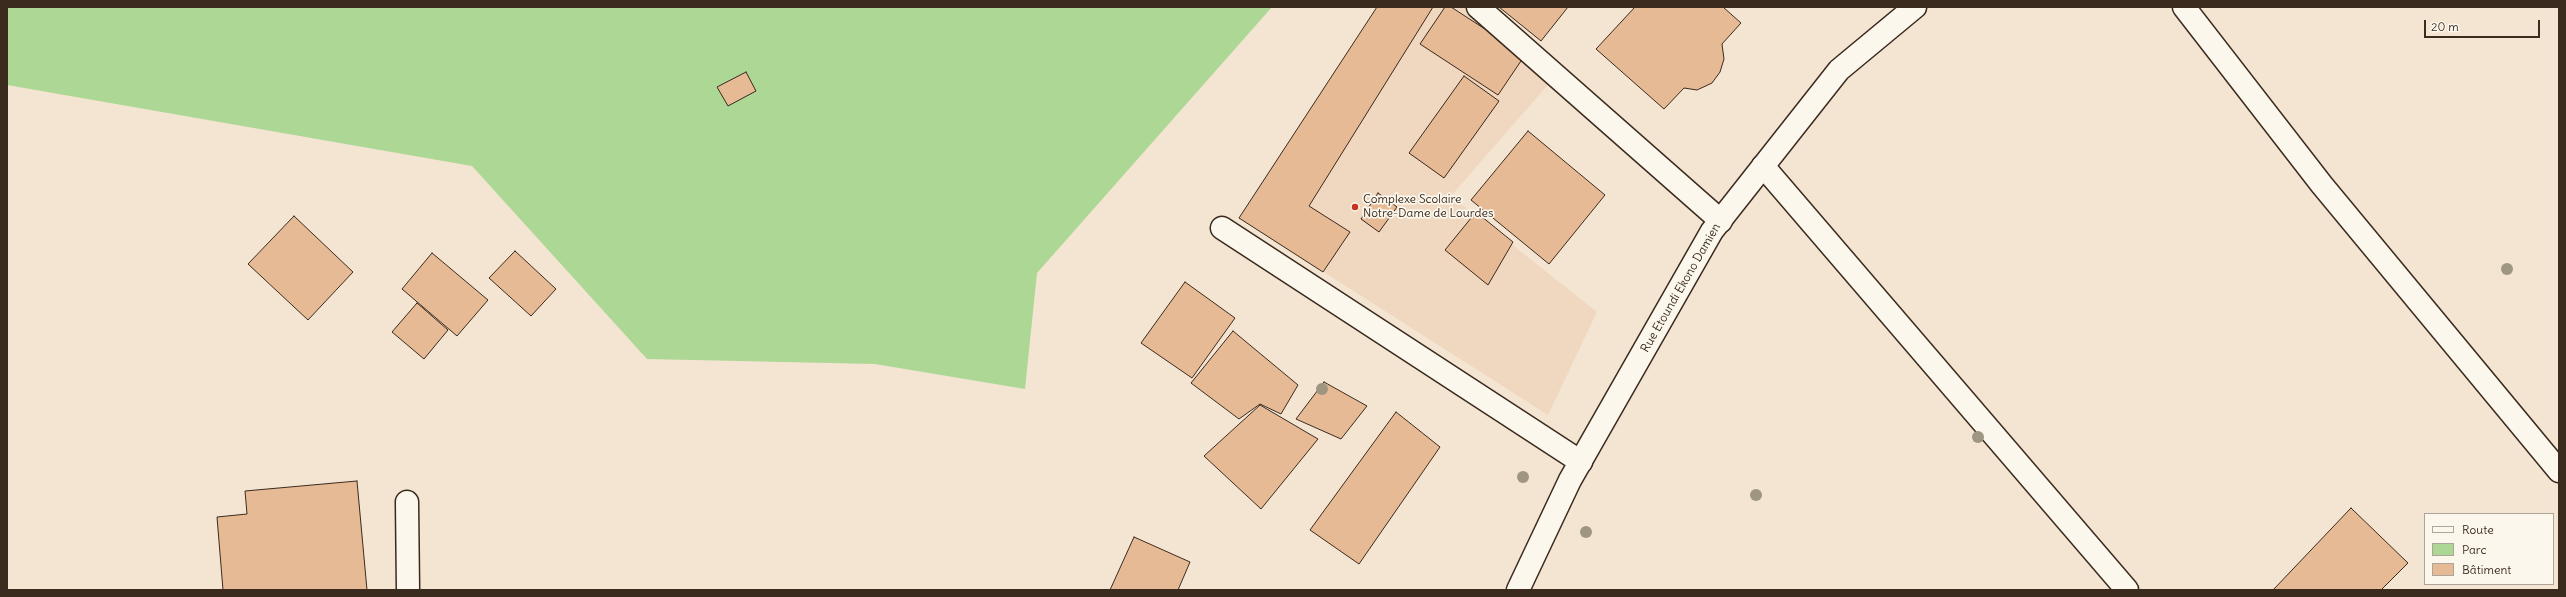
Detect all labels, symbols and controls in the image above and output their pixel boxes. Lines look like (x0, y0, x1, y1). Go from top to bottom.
scale bar (2426, 12, 2542, 38)
text: 20 m (2431, 19, 2459, 34)
place label: Complexe Scolaire Notre-Dame de Lourdes (1363, 193, 1493, 221)
marker: Complexe Scolaire Notre-Dame de Lourdes (1350, 202, 1360, 212)
street label: Rue Etoundi Ekono Damien (1638, 221, 1724, 355)
legend (2424, 513, 2554, 585)
text: Route (2462, 522, 2494, 537)
text: Parc (2462, 542, 2487, 557)
text: Bâtiment (2462, 562, 2511, 577)

